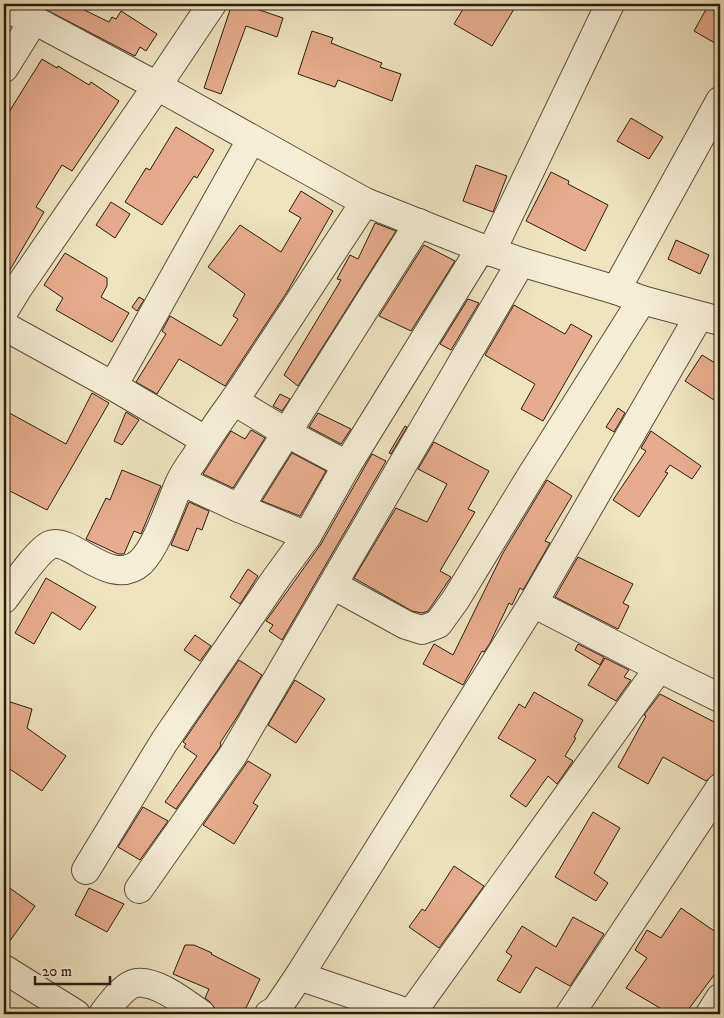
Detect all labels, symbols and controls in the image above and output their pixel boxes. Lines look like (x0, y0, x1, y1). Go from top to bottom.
scale bar (35, 953, 110, 985)
text: 20 m (42, 962, 72, 981)

